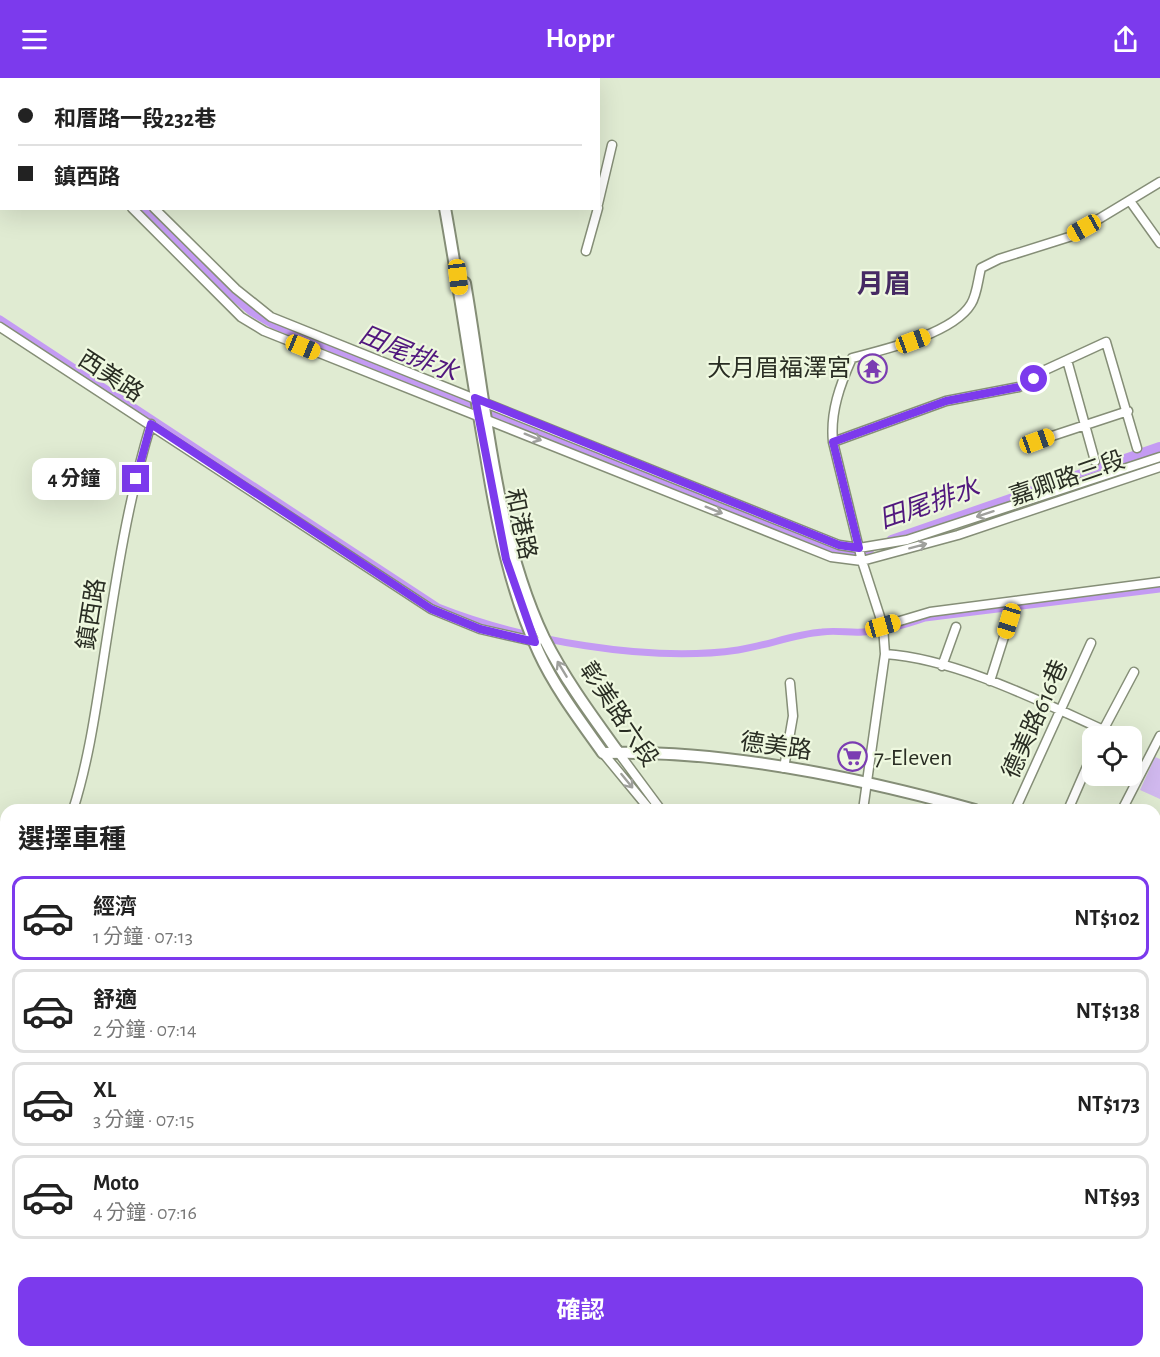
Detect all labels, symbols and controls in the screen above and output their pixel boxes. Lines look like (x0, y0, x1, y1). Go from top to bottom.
icon: menu (18, 23, 51, 56)
icon: share (1109, 23, 1142, 56)
text: Hoppr (546, 25, 614, 52)
text: 和厝路一段232巷 (54, 108, 216, 130)
text: 鎮西路 (54, 166, 120, 188)
car (1064, 211, 1104, 245)
car (447, 258, 469, 296)
district label: 月眉 (857, 271, 911, 298)
water label: 田尾排水 (356, 321, 463, 387)
car (893, 326, 933, 356)
car (283, 332, 323, 362)
street label: 西美路 (74, 345, 148, 407)
temple icon: 大月眉福澤宮 (856, 352, 888, 384)
place label: 大月眉福澤宮 (707, 355, 851, 381)
route start (1020, 365, 1047, 392)
car (1017, 426, 1057, 456)
one-way arrow (523, 432, 541, 443)
street label: 嘉卿路三段 (1006, 446, 1128, 510)
callout: 4 分鐘 (31, 458, 115, 500)
route end (122, 465, 149, 492)
text: 4 分鐘 (47, 469, 101, 489)
water label: 田尾排水 (876, 473, 984, 533)
street label: 和港路 (501, 486, 541, 562)
one-way arrow (704, 505, 722, 516)
one-way arrow (976, 510, 995, 521)
one-way arrow (909, 540, 928, 551)
street label: 鎮西路 (73, 576, 109, 652)
car (995, 601, 1023, 641)
car (863, 612, 903, 640)
street label: 德美路616巷 (997, 656, 1073, 782)
street label: 彰美路六段 (575, 657, 663, 771)
one-way arrow (556, 661, 568, 678)
map controls (1082, 726, 1142, 786)
button: locate (1082, 726, 1142, 786)
street label: 德美路 (739, 728, 813, 764)
supermarket icon: 7-Eleven (837, 741, 869, 773)
place label: 7-Eleven (874, 746, 952, 770)
one-way arrow (620, 773, 633, 789)
text: 選擇車種 (18, 826, 126, 853)
icon: car (21, 891, 75, 945)
text: 經濟 (93, 896, 137, 918)
text: NT$102 (1074, 907, 1140, 929)
text: 1 分鐘 · 07:13 (93, 927, 193, 947)
icon: car (21, 984, 75, 1038)
text: 舒適 (93, 989, 137, 1011)
text: NT$138 (1076, 1000, 1140, 1022)
text: 2 分鐘 · 07:14 (93, 1020, 197, 1040)
icon: car (21, 1077, 75, 1131)
text: XL (93, 1079, 116, 1101)
text: NT$173 (1077, 1093, 1140, 1115)
text: 3 分鐘 · 07:15 (93, 1110, 194, 1130)
icon: car (21, 1170, 75, 1224)
text: Moto (93, 1172, 139, 1194)
text: NT$93 (1084, 1186, 1140, 1208)
text: 4 分鐘 · 07:16 (93, 1203, 197, 1223)
button: 確認 (18, 1277, 1143, 1346)

